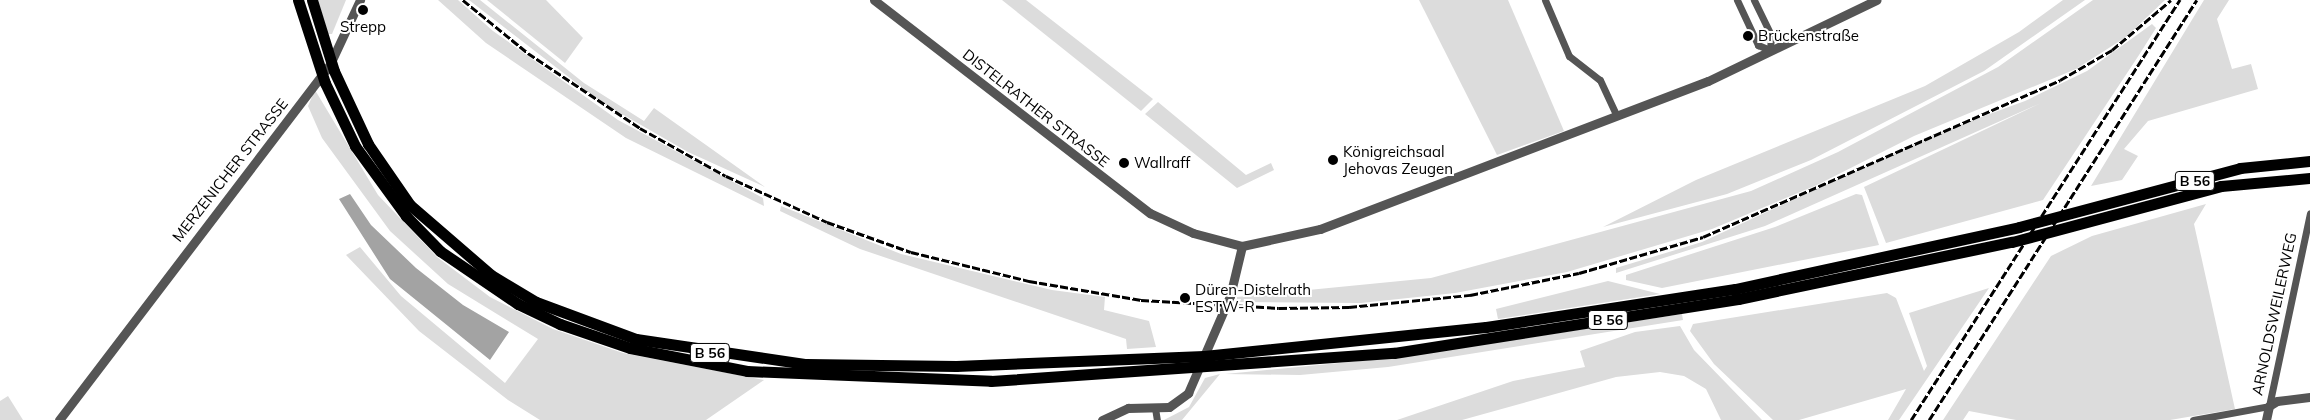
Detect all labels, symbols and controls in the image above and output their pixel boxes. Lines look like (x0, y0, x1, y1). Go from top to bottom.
marker: Strepp (357, 4, 369, 16)
place label: Strepp (340, 18, 386, 36)
place label: Brückenstraße (1758, 27, 1859, 45)
marker: Brückenstraße (1742, 30, 1754, 42)
street label: DISTELRATHER STRASSE (959, 45, 1113, 171)
street label: MERZENICHER STRASSE (169, 95, 291, 245)
place label: Königreichsaal Jehovas Zeugen (1343, 142, 1453, 177)
place label: Wallraff (1134, 154, 1190, 172)
marker: Königreichsaal Jehovas Zeugen (1327, 154, 1339, 166)
marker: Wallraff (1118, 157, 1130, 169)
road number: B 56 (2174, 170, 2216, 192)
street label: ARNOLDSWEILERWEG (2248, 231, 2300, 397)
place label: Düren-Distelrath ESTW-R (1195, 280, 1311, 315)
marker: Düren-Distelrath ESTW-R (1179, 292, 1191, 304)
road number: B 56 (1587, 308, 1629, 332)
road number: B 56 (689, 342, 731, 364)

